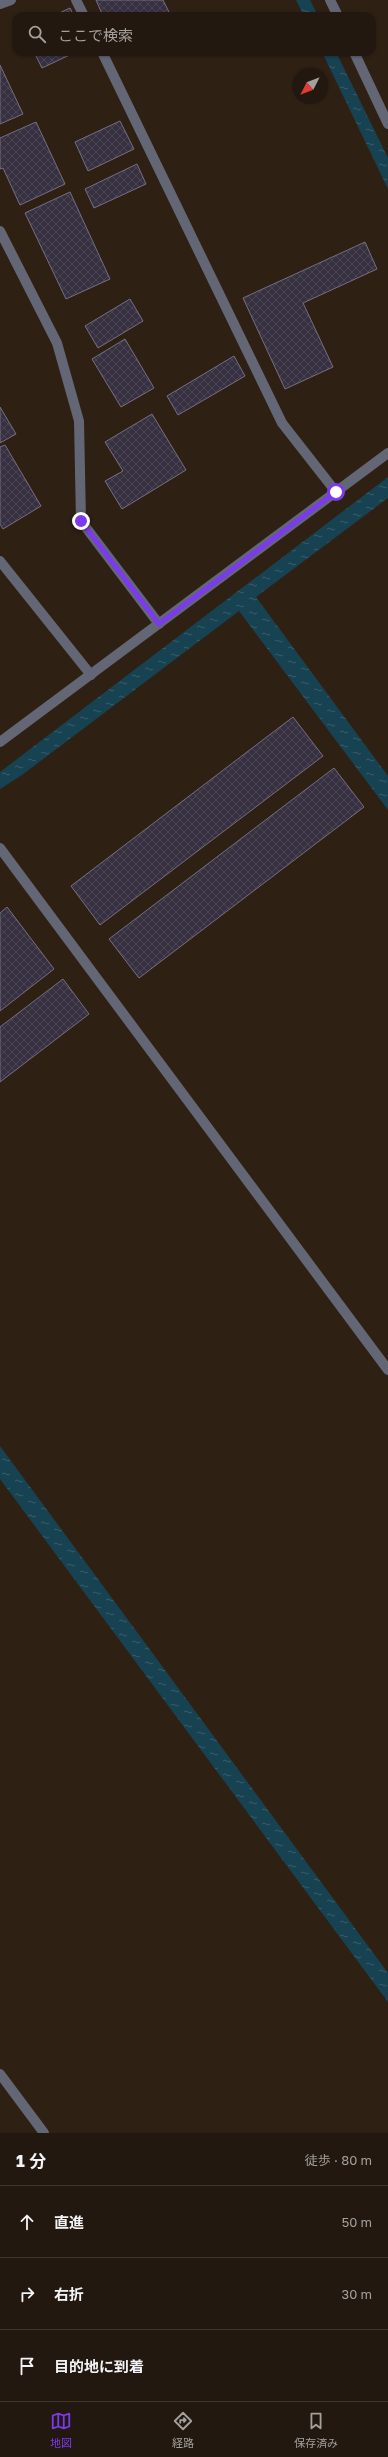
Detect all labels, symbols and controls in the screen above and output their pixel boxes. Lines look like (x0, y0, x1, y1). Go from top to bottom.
search box (12, 12, 376, 56)
icon: search (26, 23, 48, 45)
text: ここで検索 (58, 26, 133, 44)
north arrow (292, 68, 328, 104)
route start (327, 483, 345, 501)
route end (72, 512, 90, 530)
text: 1 分 (16, 2150, 46, 2171)
text: 徒歩 · 80 m (305, 2152, 372, 2168)
icon: ahead (16, 2211, 38, 2233)
text: 直進 (54, 2213, 84, 2231)
text: 50 m (342, 2214, 372, 2230)
icon: right (16, 2283, 38, 2305)
text: 右折 (54, 2285, 84, 2303)
text: 30 m (342, 2286, 372, 2302)
icon: arrive (16, 2355, 38, 2377)
text: 目的地に到着 (54, 2357, 144, 2375)
tab: 地図 (50, 2410, 72, 2450)
tab: 経路 (172, 2410, 194, 2450)
tab: 保存済み (294, 2410, 338, 2450)

